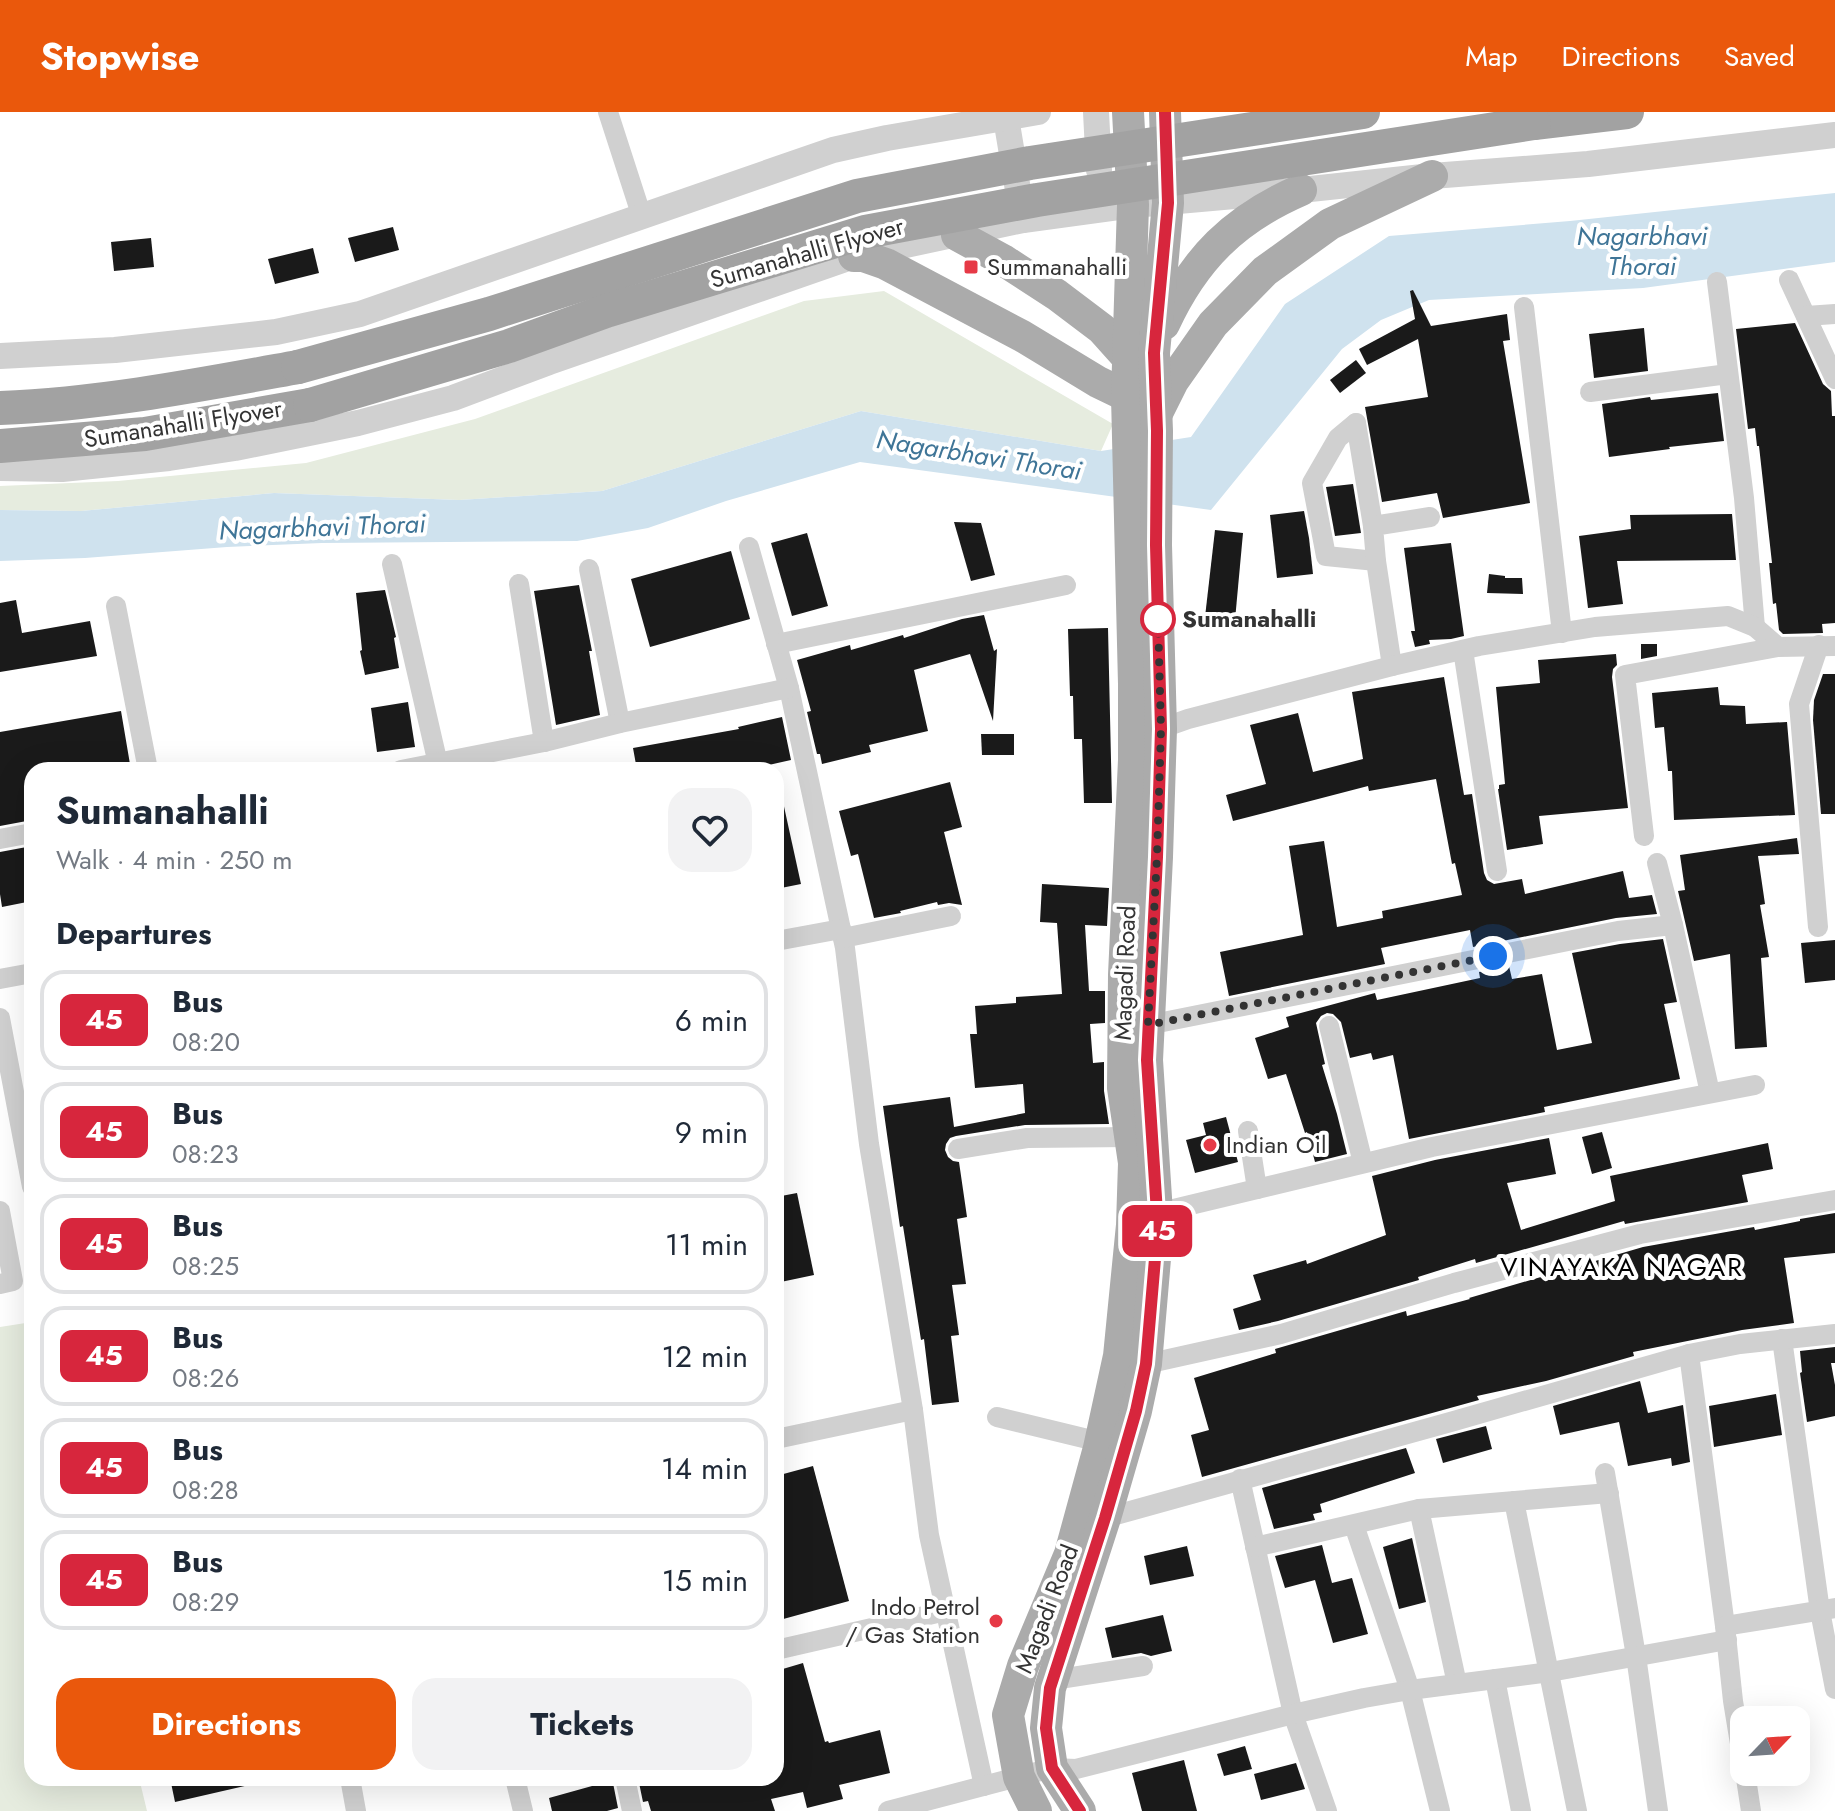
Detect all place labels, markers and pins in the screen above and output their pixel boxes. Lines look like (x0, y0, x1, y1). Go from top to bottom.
place label: Summanahalli (987, 249, 1127, 284)
marker: Summanahalli (962, 258, 980, 276)
place label: Sumanahalli (1182, 601, 1316, 636)
marker: Sumanahalli (1141, 602, 1175, 636)
place label: Indian Oil (1226, 1127, 1326, 1162)
marker: Indian Oil (1201, 1136, 1219, 1154)
place label: Indo Petrol / Gas Station (845, 1589, 980, 1652)
marker: Indo Petrol / Gas Station (987, 1612, 1005, 1630)

